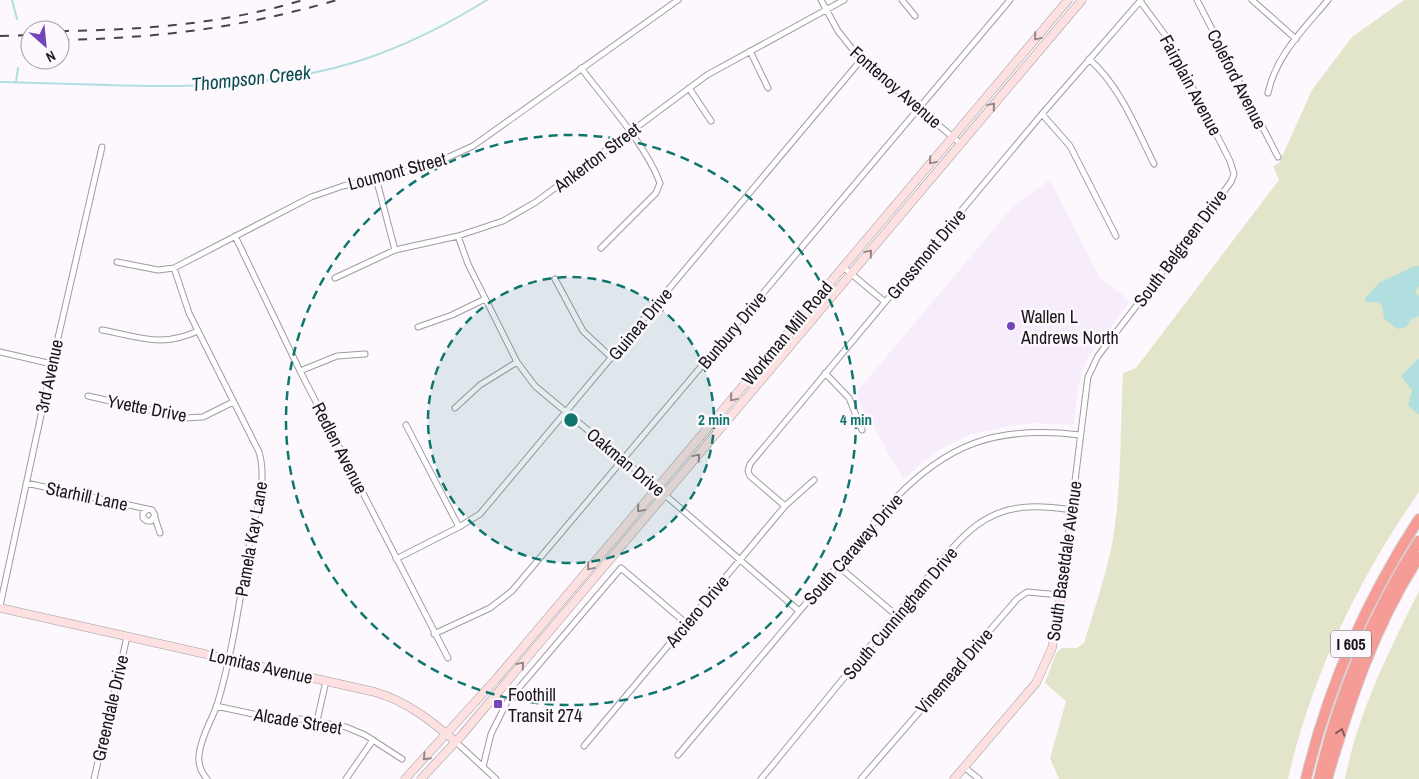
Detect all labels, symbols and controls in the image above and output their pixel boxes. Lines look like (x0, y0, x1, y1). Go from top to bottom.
north arrow (20, 20, 70, 70)
street label: Coleford Avenue (1201, 25, 1273, 133)
street label: Fairplain Avenue (1154, 30, 1228, 140)
one-way arrow (1033, 32, 1042, 41)
street label: Fontenoy Avenue (845, 40, 947, 134)
text: N (43, 47, 59, 66)
water label: Thompson Creek (190, 59, 313, 97)
one-way arrow (987, 103, 996, 112)
street label: Ankerton Street (548, 116, 645, 198)
street label: Loumont Street (345, 146, 449, 196)
one-way arrow (929, 155, 937, 164)
street label: South Belgreen Drive (1128, 184, 1232, 312)
street label: Grossmont Drive (881, 203, 971, 305)
one-way arrow (864, 250, 872, 259)
street label: Workman Mill Road (736, 275, 838, 391)
street label: Guinea Drive (602, 282, 678, 366)
street label: Bunbury Drive (692, 286, 772, 374)
place label: Wallen L Andrews North (1020, 304, 1119, 350)
marker: Wallen L Andrews North (1005, 320, 1017, 332)
street label: 3rd Avenue (29, 337, 69, 415)
street label: Yvette Drive (105, 388, 189, 428)
one-way arrow (730, 392, 738, 401)
street label: Redlen Avenue (306, 398, 374, 498)
text: 2 min (698, 409, 730, 430)
text: 4 min (840, 409, 872, 430)
centre of rings (562, 411, 580, 429)
street label: Oakman Drive (582, 422, 670, 502)
one-way arrow (691, 454, 700, 463)
street label: Starhill Lane (44, 475, 130, 517)
street label: Pamela Kay Lane (229, 479, 273, 599)
street label: South Basetdale Avenue (1040, 479, 1088, 643)
street label: South Caraway Drive (798, 488, 908, 610)
one-way arrow (636, 503, 645, 512)
street label: South Cunningham Drive (837, 541, 963, 685)
one-way arrow (588, 561, 596, 570)
street label: Arciero Drive (659, 570, 735, 653)
street label: Vinemead Drive (910, 623, 998, 719)
road number: I 605 (1331, 630, 1371, 658)
street label: Lomitas Avenue (207, 642, 315, 690)
street label: Greendale Drive (86, 652, 134, 764)
one-way arrow (515, 662, 524, 671)
place label: Foothill Transit 274 (508, 682, 582, 728)
marker: Foothill Transit 274 (492, 698, 504, 710)
street label: Alcade Street (251, 702, 344, 740)
one-way arrow (1335, 729, 1345, 737)
one-way arrow (423, 751, 432, 760)

